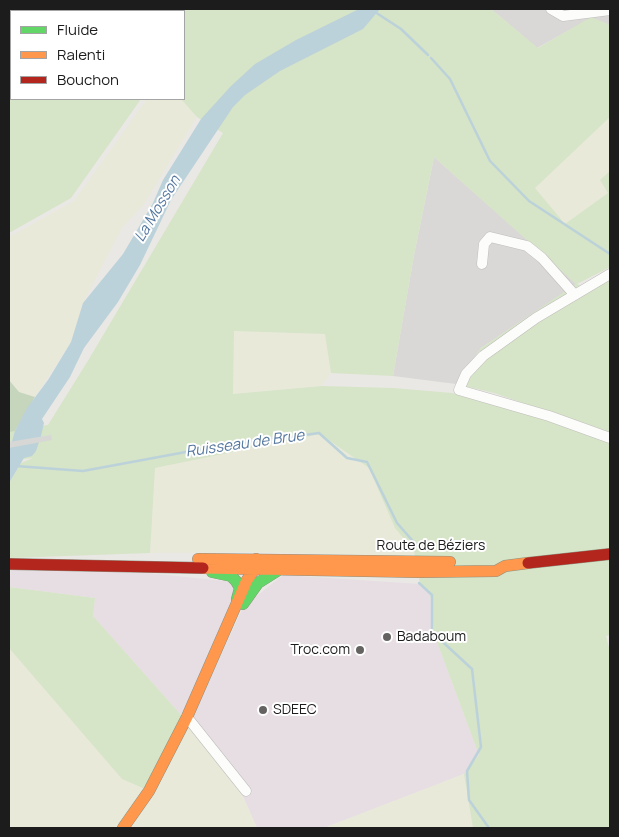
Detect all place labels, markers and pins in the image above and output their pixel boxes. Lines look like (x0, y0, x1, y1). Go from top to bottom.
place label: Badaboum (397, 629, 466, 645)
marker: Badaboum (381, 631, 393, 643)
place label: Troc.com (290, 642, 350, 658)
marker: Troc.com (354, 644, 366, 656)
place label: SDEEC (273, 702, 317, 718)
marker: SDEEC (257, 704, 269, 716)

